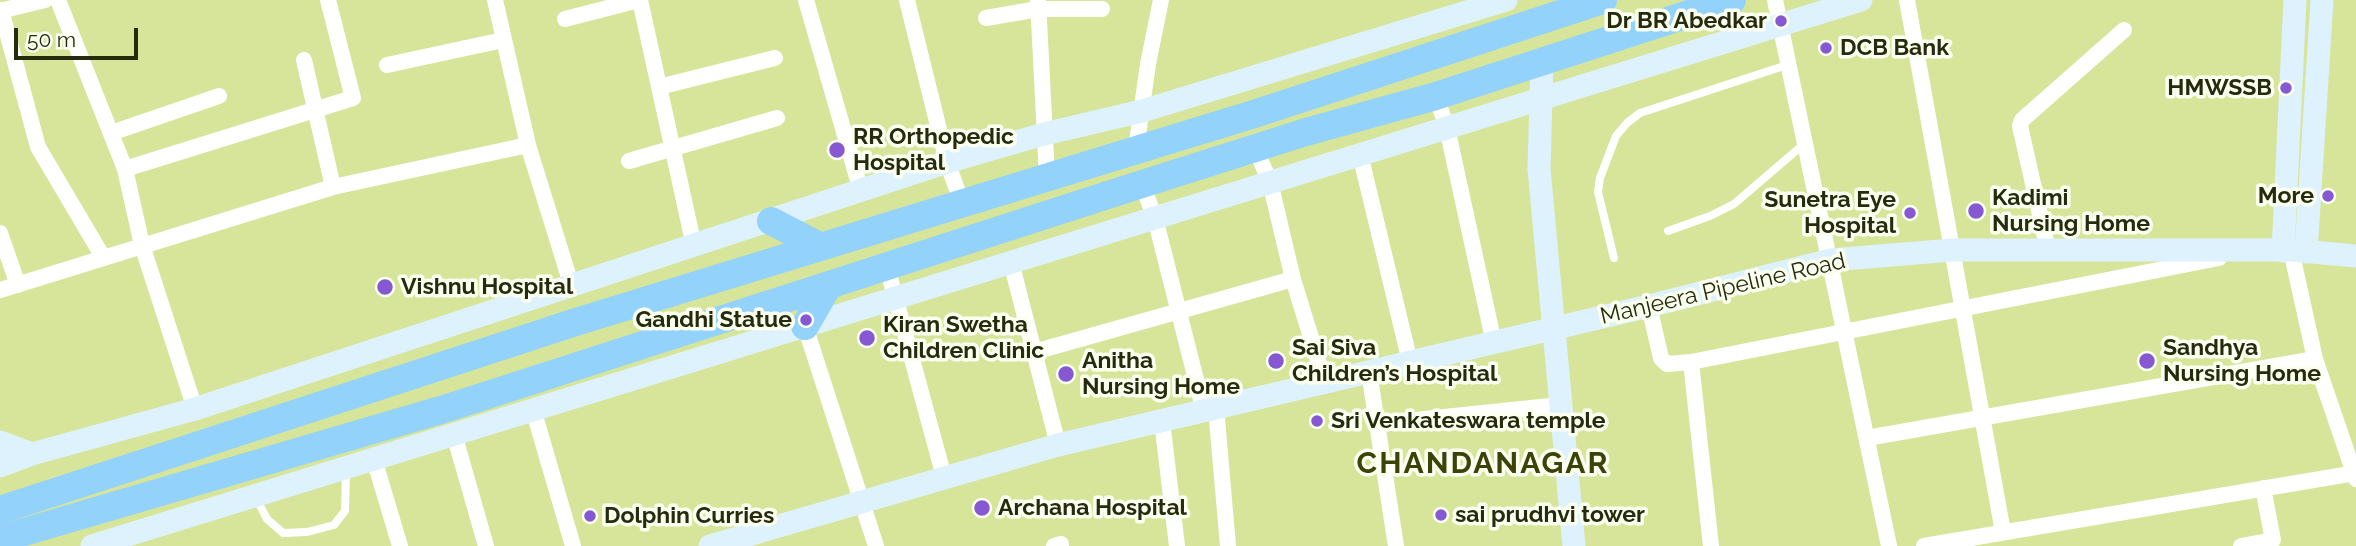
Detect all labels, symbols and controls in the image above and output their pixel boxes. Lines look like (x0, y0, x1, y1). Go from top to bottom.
place label: Dr BR Abedkar (1606, 7, 1767, 35)
marker: Dr BR Abedkar (1773, 13, 1789, 29)
scale bar (18, 14, 142, 58)
text: 50 m (27, 27, 76, 52)
place label: DCB Bank (1840, 34, 1949, 62)
marker: DCB Bank (1818, 40, 1834, 56)
place label: HMWSSB (2167, 74, 2272, 102)
marker: HMWSSB (2278, 80, 2294, 96)
place label: RR Orthopedic Hospital (853, 123, 1014, 177)
marker: RR Orthopedic Hospital (827, 140, 847, 160)
place label: More (2258, 182, 2314, 210)
place label: Kadimi Nursing Home (1992, 184, 2150, 238)
place label: Sunetra Eye Hospital (1764, 186, 1896, 240)
marker: More (2320, 188, 2336, 204)
marker: Kadimi Nursing Home (1966, 201, 1986, 221)
marker: Sunetra Eye Hospital (1902, 205, 1918, 221)
street label: Manjeera Pipeline Road (1598, 247, 1848, 331)
place label: Vishnu Hospital (401, 273, 573, 301)
marker: Vishnu Hospital (375, 277, 395, 297)
place label: Gandhi Statue (636, 306, 792, 334)
place label: Kiran Swetha Children Clinic (883, 311, 1044, 365)
marker: Gandhi Statue (798, 312, 814, 328)
marker: Kiran Swetha Children Clinic (857, 328, 877, 348)
place label: Sai Siva Children’s Hospital (1292, 334, 1497, 388)
place label: Sandhya Nursing Home (2163, 334, 2321, 388)
place label: Anitha Nursing Home (1082, 347, 1240, 401)
marker: Sai Siva Children’s Hospital (1266, 351, 1286, 371)
marker: Sandhya Nursing Home (2137, 351, 2157, 371)
marker: Anitha Nursing Home (1056, 364, 1076, 384)
place label: Sri Venkateswara temple (1331, 407, 1606, 435)
marker: Sri Venkateswara temple (1309, 413, 1325, 429)
district label: CHANDANAGAR (1358, 446, 1608, 482)
place label: Archana Hospital (998, 494, 1187, 522)
marker: Archana Hospital (972, 498, 992, 518)
place label: sai prudhvi tower (1455, 501, 1645, 529)
place label: Dolphin Curries (604, 502, 774, 530)
marker: sai prudhvi tower (1433, 507, 1449, 523)
marker: Dolphin Curries (582, 508, 598, 524)

